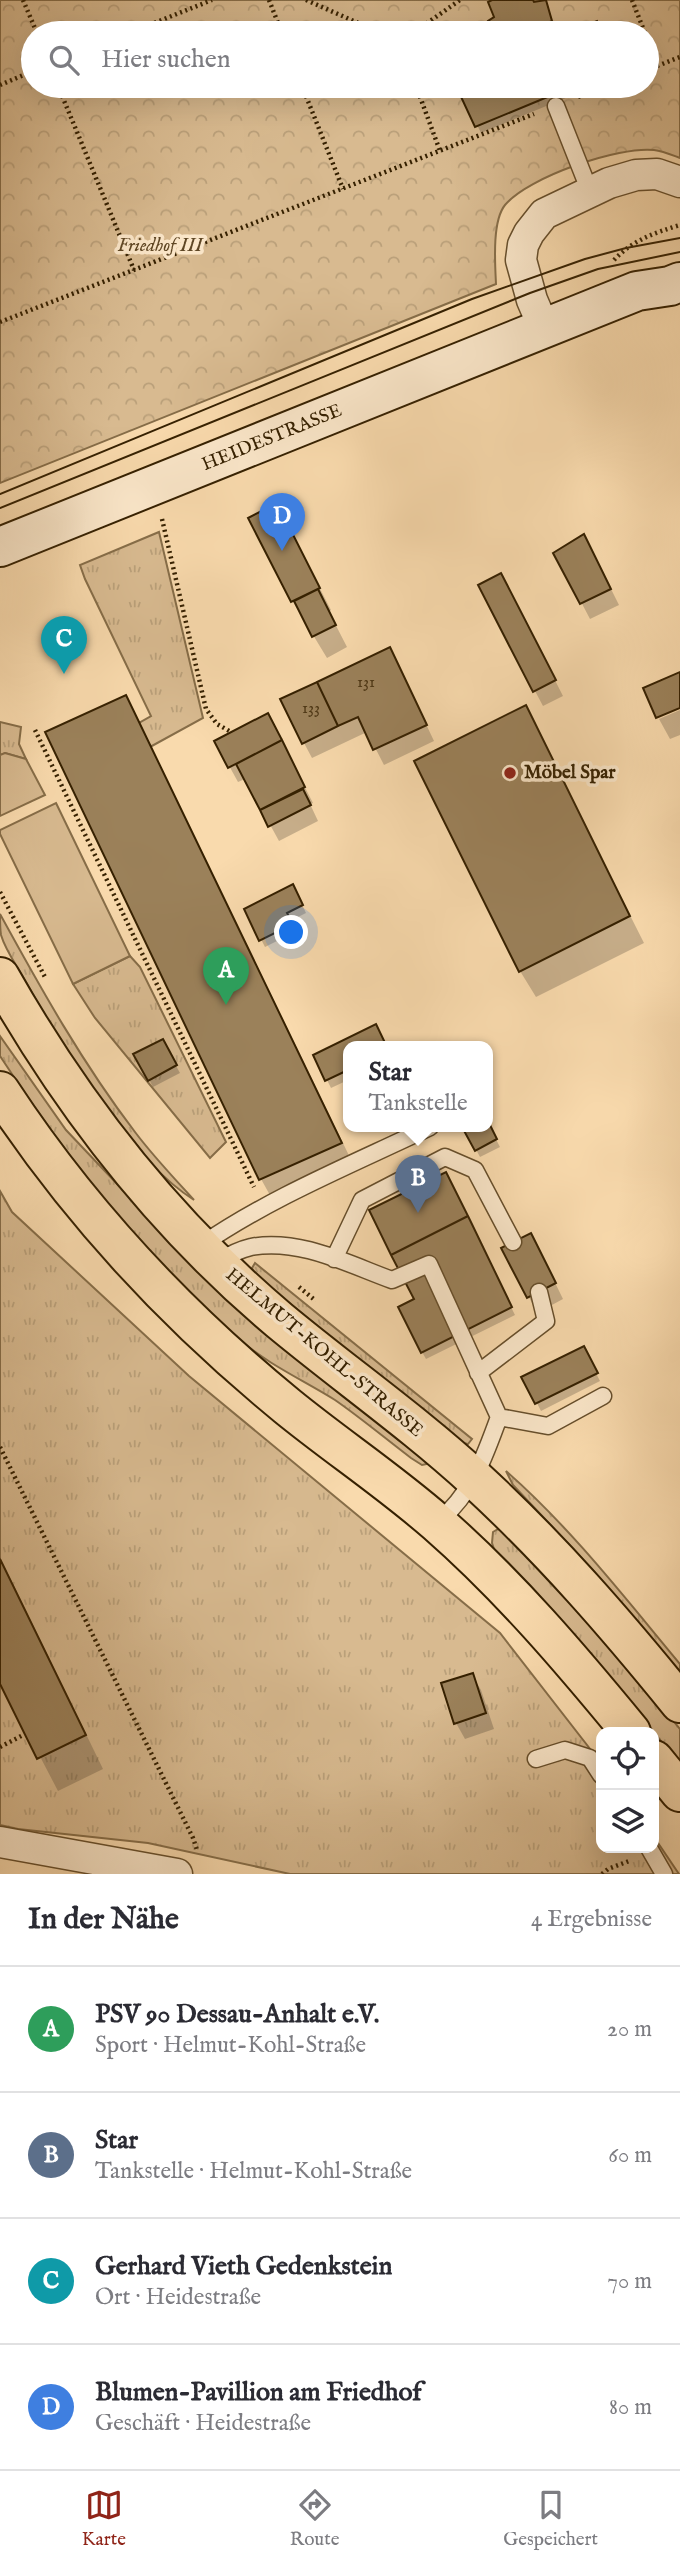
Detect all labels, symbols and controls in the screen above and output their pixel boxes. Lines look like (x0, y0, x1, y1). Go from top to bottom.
search box (21, 21, 659, 98)
icon: search (45, 41, 83, 79)
text: Hier suchen (101, 43, 231, 76)
park label: Friedhof III (118, 234, 204, 258)
street label: HEIDESTRASSE (198, 399, 346, 477)
pin: D (259, 493, 305, 551)
pin: C (41, 616, 87, 674)
house number: 131 (357, 673, 375, 693)
house number: 133 (302, 699, 320, 719)
place label: Möbel Spar (524, 761, 616, 785)
marker: Möbel Spar (502, 765, 518, 781)
your location (274, 915, 308, 949)
pin: A (203, 947, 249, 1005)
popup (343, 1041, 493, 1132)
text: Star (368, 1056, 411, 1089)
text: Tankstelle (368, 1089, 468, 1118)
pin: B (395, 1155, 441, 1213)
street label: HELMUT-KOHL-STRASSE (220, 1263, 428, 1443)
map controls (596, 1727, 659, 1853)
button: locate (596, 1727, 659, 1790)
button: layers (596, 1790, 659, 1853)
text: In der Nähe (28, 1901, 179, 1939)
text: 4 Ergebnisse (531, 1905, 652, 1934)
text: PSV 90 Dessau-Anhalt e.V. (95, 1998, 379, 2031)
text: A (43, 2015, 59, 2044)
text: 20 m (607, 2015, 652, 2044)
text: Sport · Helmut-Kohl-Straße (95, 2031, 366, 2060)
text: Star (95, 2124, 138, 2157)
text: B (43, 2141, 59, 2170)
text: 60 m (608, 2141, 652, 2170)
text: Tankstelle · Helmut-Kohl-Straße (95, 2157, 412, 2186)
text: Gerhard Vieth Gedenkstein (95, 2250, 392, 2283)
text: C (43, 2267, 59, 2296)
text: 70 m (607, 2267, 652, 2296)
text: Ort · Heidestraße (95, 2283, 261, 2312)
text: Blumen-Pavillion am Friedhof (95, 2376, 422, 2409)
text: D (42, 2393, 60, 2422)
text: 80 m (609, 2393, 652, 2422)
text: Geschäft · Heidestraße (95, 2409, 311, 2438)
tab: Karte (82, 2486, 126, 2552)
tab: Route (290, 2486, 339, 2552)
tab: Gespeichert (503, 2486, 598, 2552)

